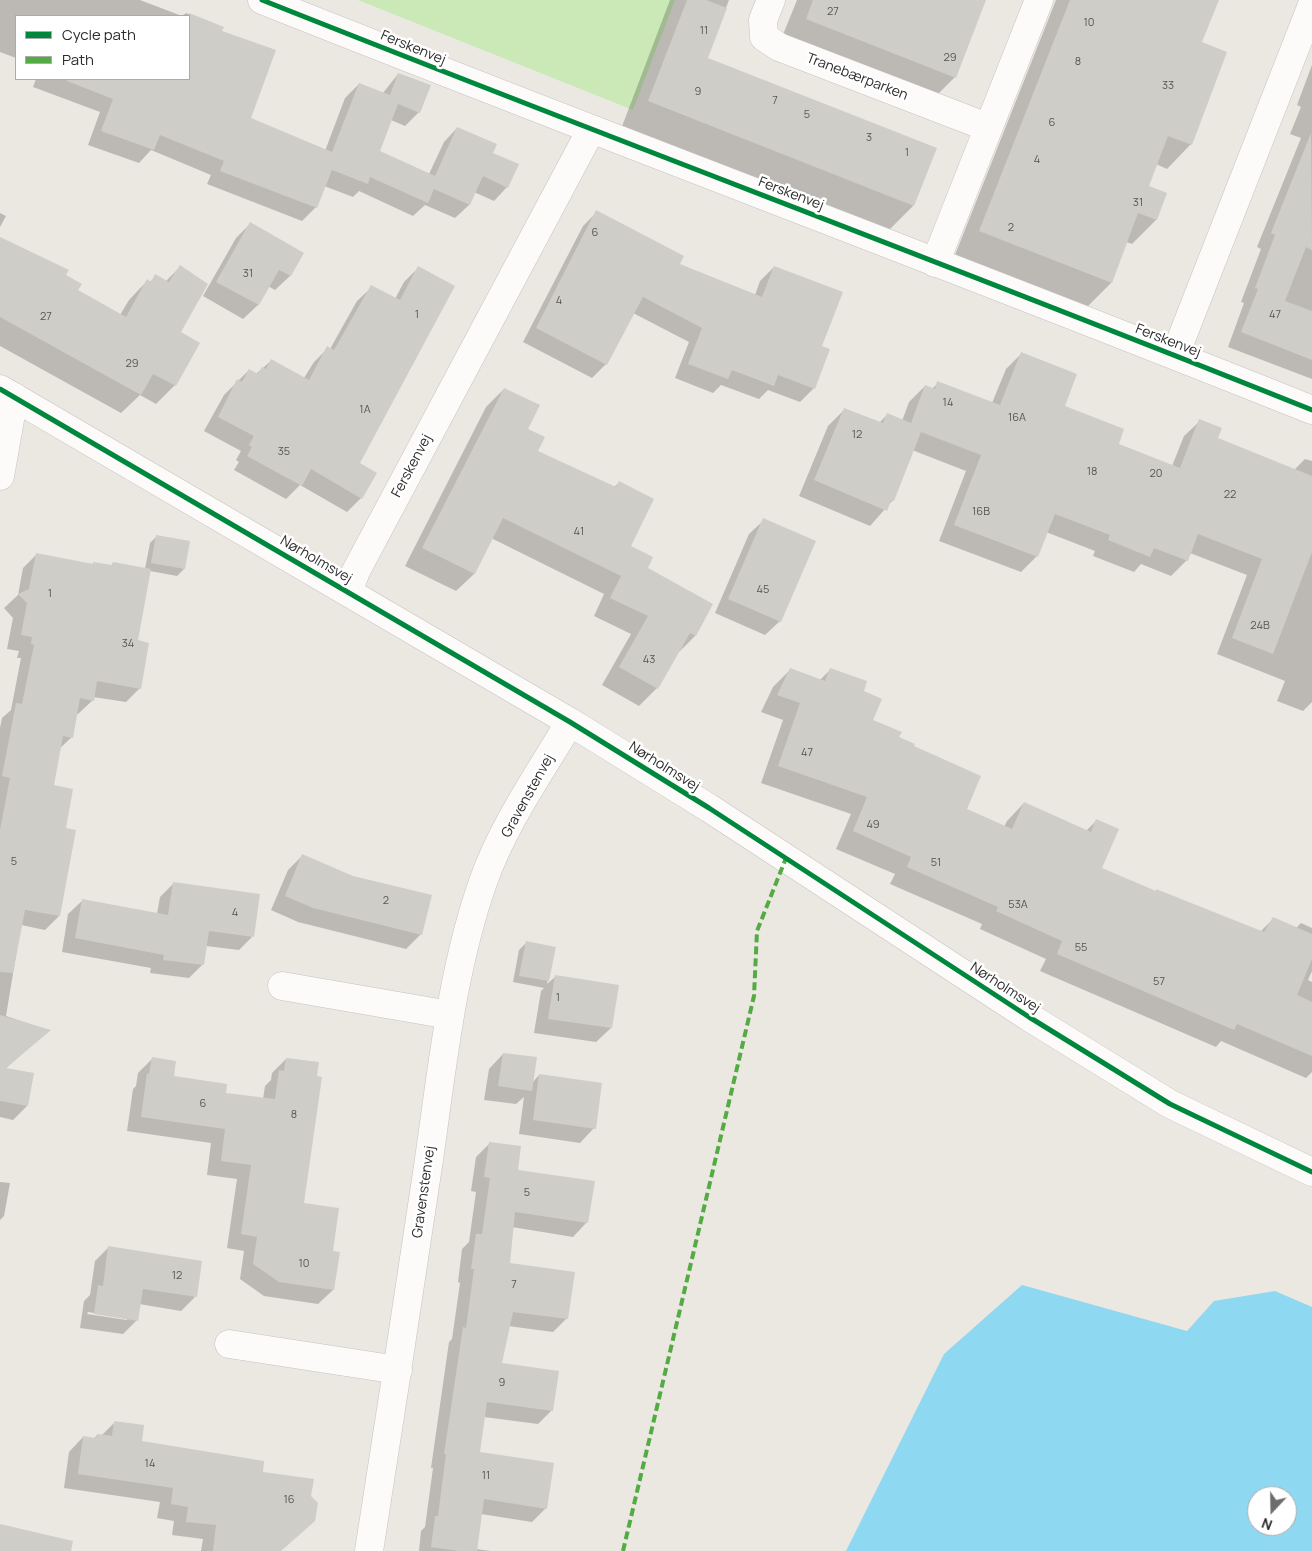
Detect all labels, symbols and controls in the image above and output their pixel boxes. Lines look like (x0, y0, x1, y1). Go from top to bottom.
house number: 27 (827, 5, 839, 19)
legend (15, 15, 190, 80)
house number: 10 (1084, 16, 1094, 30)
text: Cycle path (62, 24, 136, 45)
house number: 11 (700, 24, 708, 38)
street label: Ferskenvej (378, 27, 448, 69)
text: Path (62, 49, 94, 70)
street label: Tranebærparken (804, 50, 910, 104)
house number: 29 (943, 51, 957, 65)
house number: 8 (1075, 55, 1081, 69)
house number: 33 (1162, 79, 1174, 93)
house number: 9 (695, 85, 701, 99)
house number: 7 (772, 94, 778, 108)
house number: 5 (804, 108, 810, 122)
house number: 6 (1049, 116, 1055, 130)
house number: 3 (866, 131, 872, 145)
house number: 1 (905, 146, 909, 160)
house number: 4 (1034, 153, 1040, 167)
street label: Ferskenvej (756, 174, 826, 214)
house number: 31 (1133, 196, 1143, 210)
house number: 2 (1008, 221, 1014, 235)
house number: 6 (592, 226, 598, 240)
house number: 31 (243, 267, 253, 281)
house number: 4 (556, 294, 562, 308)
house number: 1 (415, 308, 419, 322)
house number: 47 (1269, 308, 1281, 322)
house number: 27 (40, 310, 52, 324)
street label: Ferskenvej (1133, 321, 1203, 361)
house number: 29 (125, 357, 139, 371)
house number: 14 (943, 396, 953, 410)
house number: 1A (359, 403, 371, 417)
house number: 16A (1008, 411, 1026, 425)
house number: 12 (852, 428, 862, 442)
street label: Ferskenvej (388, 432, 436, 500)
house number: 35 (278, 445, 290, 459)
house number: 18 (1087, 465, 1097, 479)
house number: 20 (1150, 467, 1162, 481)
house number: 22 (1224, 488, 1236, 502)
house number: 16B (972, 505, 990, 519)
house number: 41 (574, 525, 584, 539)
street label: Nørholmsvej (277, 533, 355, 587)
house number: 45 (757, 583, 769, 597)
house number: 1 (48, 587, 52, 601)
house number: 24B (1250, 619, 1270, 633)
house number: 34 (122, 637, 134, 651)
house number: 43 (643, 653, 655, 667)
street label: Nørholmsvej (626, 739, 702, 795)
house number: 47 (801, 746, 813, 760)
street label: Gravenstenvej (498, 751, 558, 841)
house number: 49 (866, 818, 880, 832)
house number: 5 (11, 855, 17, 869)
house number: 51 (931, 856, 941, 870)
house number: 2 (383, 894, 389, 908)
house number: 53A (1008, 898, 1028, 912)
house number: 4 (232, 906, 238, 920)
house number: 55 (1075, 941, 1087, 955)
street label: Nørholmsvej (967, 959, 1043, 1017)
house number: 57 (1153, 975, 1165, 989)
house number: 1 (556, 991, 560, 1005)
house number: 6 (200, 1097, 206, 1111)
house number: 8 (291, 1108, 297, 1122)
street label: Gravenstenvej (409, 1145, 439, 1239)
house number: 5 (524, 1186, 530, 1200)
house number: 10 (299, 1257, 309, 1271)
house number: 12 (172, 1269, 182, 1283)
house number: 7 (511, 1278, 517, 1292)
house number: 9 (499, 1376, 505, 1390)
house number: 14 (145, 1457, 155, 1471)
house number: 11 (482, 1469, 490, 1483)
north arrow (1247, 1486, 1297, 1536)
house number: 16 (283, 1493, 295, 1507)
text: N (1259, 1514, 1275, 1535)

